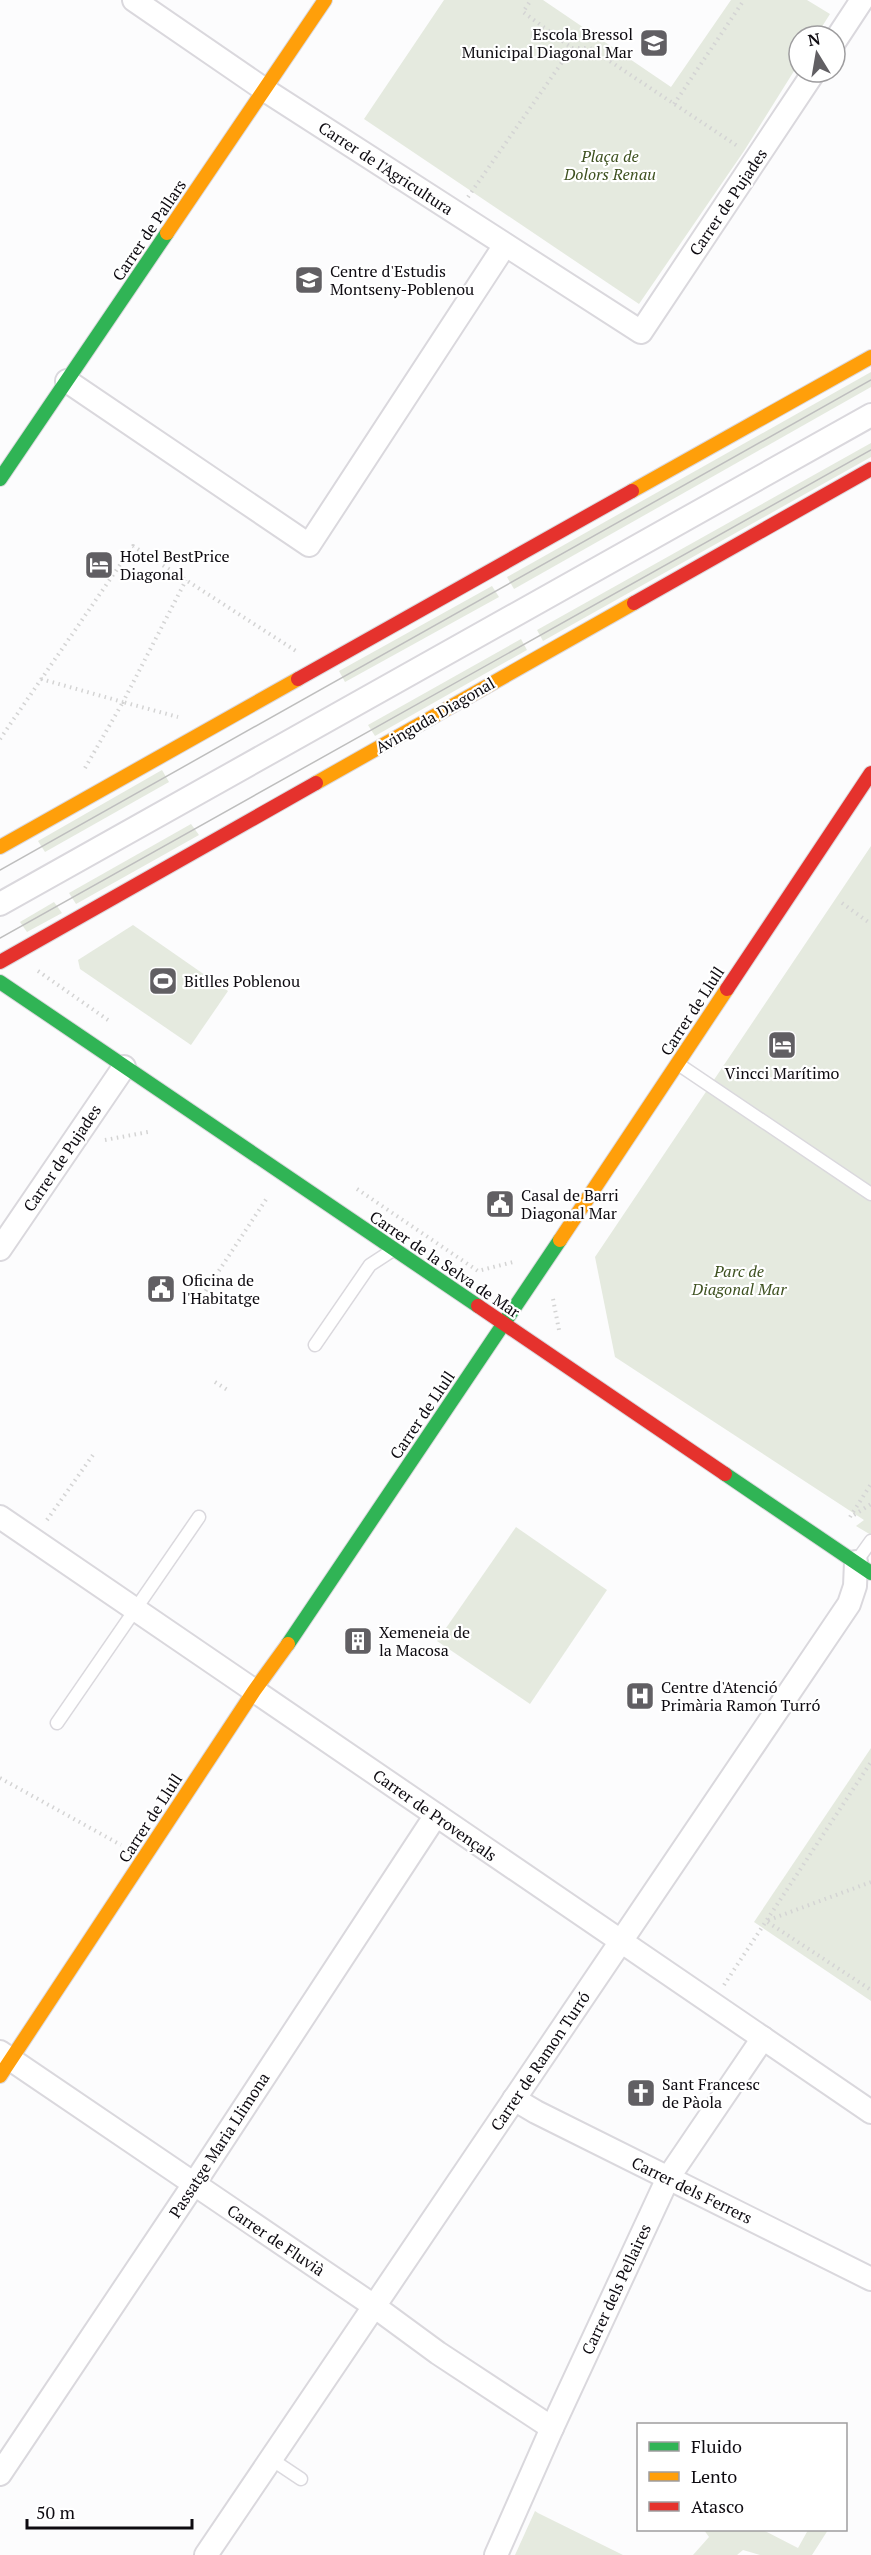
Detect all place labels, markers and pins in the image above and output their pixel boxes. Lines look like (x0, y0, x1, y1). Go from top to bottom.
place label: Escola Bressol Municipal Diagonal Mar (462, 23, 634, 63)
school or university icon: Escola Bressol Municipal Diagonal Mar (638, 27, 670, 59)
place label: Centre d'Estudis Montseny-Poblenou (330, 260, 474, 300)
school or university icon: Centre d'Estudis Montseny-Poblenou (293, 264, 325, 296)
place label: Hotel BestPrice Diagonal (120, 545, 229, 585)
hotel icon: Hotel BestPrice Diagonal (83, 549, 115, 581)
sports icon: Bitlles Poblenou (147, 965, 179, 997)
place label: Bitlles Poblenou (184, 970, 300, 992)
hotel icon: Vincci Marítimo (766, 1029, 798, 1061)
place label: Vincci Marítimo (725, 1062, 840, 1084)
place label: Casal de Barri Diagonal Mar (521, 1184, 619, 1224)
public building icon: Casal de Barri Diagonal Mar (484, 1188, 516, 1220)
place label: Oficina de l'Habitatge (182, 1269, 260, 1309)
public building icon: Oficina de l'Habitatge (145, 1273, 177, 1305)
place label: Xemeneia de la Macosa (379, 1621, 470, 1661)
building icon: Xemeneia de la Macosa (342, 1625, 374, 1657)
place label: Centre d'Atenció Primària Ramon Turró (661, 1676, 821, 1716)
hospital icon: Centre d'Atenció Primària Ramon Turró (624, 1680, 656, 1712)
place label: Sant Francesc de Pàola (662, 2073, 760, 2113)
church icon: Sant Francesc de Pàola (625, 2077, 657, 2109)

